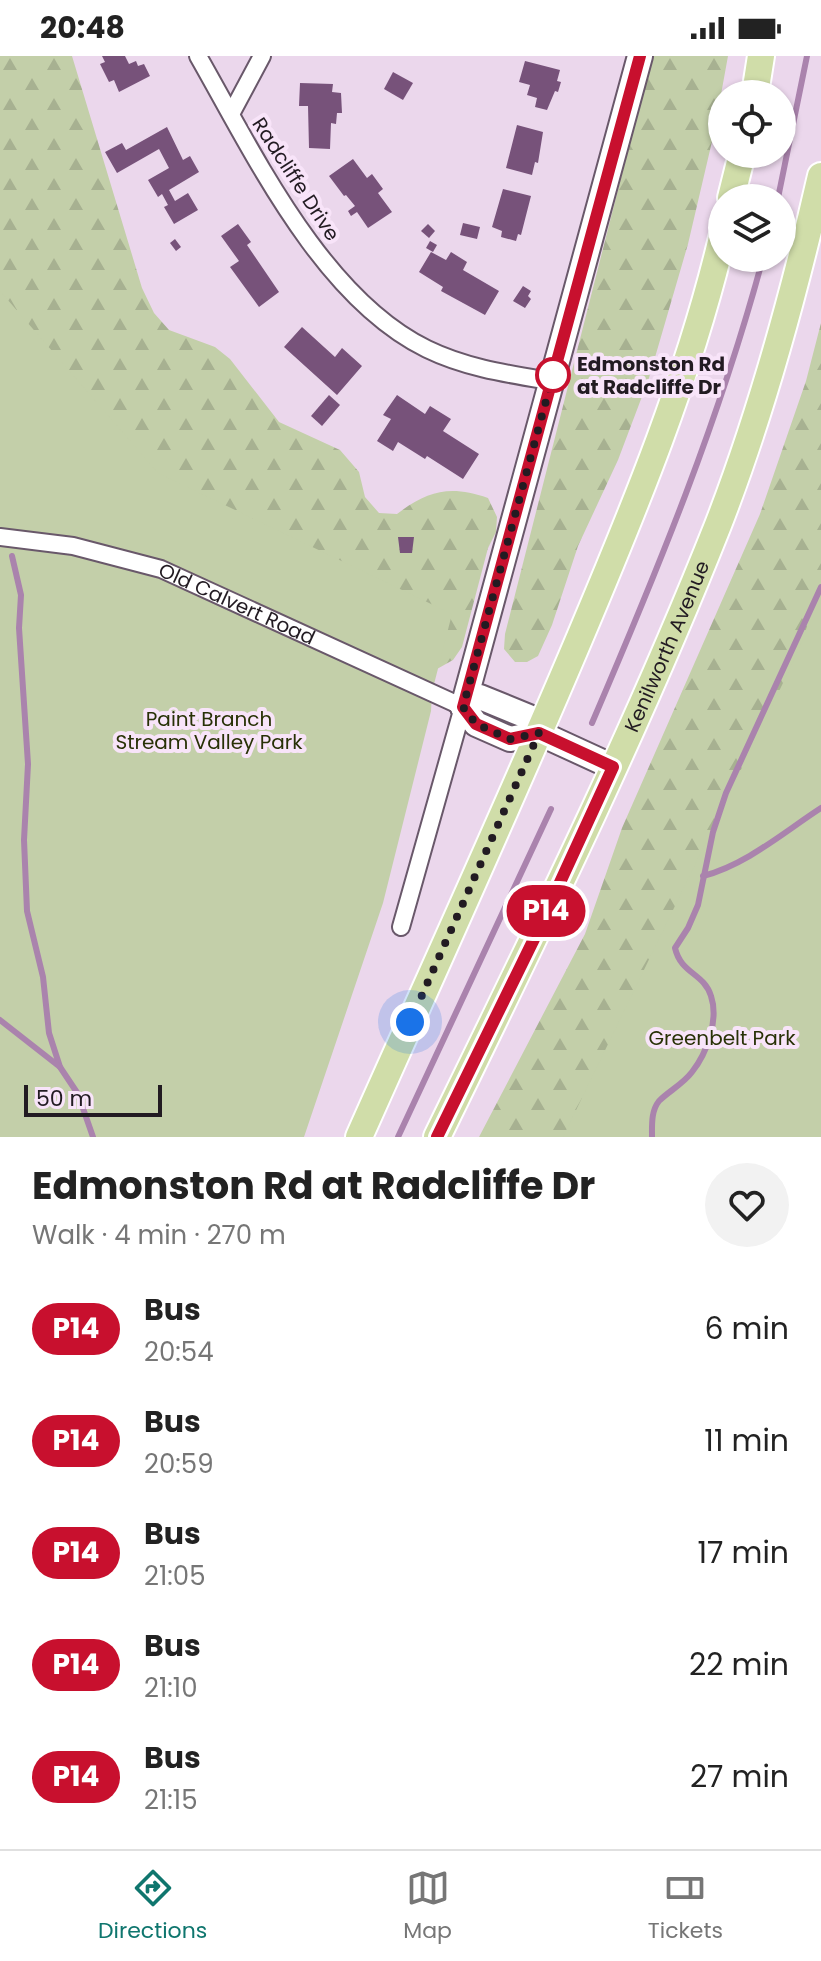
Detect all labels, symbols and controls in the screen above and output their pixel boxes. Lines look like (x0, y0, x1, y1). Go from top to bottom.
text: 20:48 (40, 6, 125, 49)
map controls (708, 80, 796, 272)
button: locate (708, 80, 796, 168)
street label: Radcliffe Drive (246, 112, 346, 246)
button: layers (708, 184, 796, 272)
place label: Edmonston Rd at Radcliffe Dr (577, 350, 725, 401)
marker: Edmonston Rd at Radcliffe Dr (536, 358, 570, 392)
street label: Old Calvert Road (154, 556, 320, 652)
street label: Kenilworth Avenue (618, 556, 716, 737)
park label: Paint Branch Stream Valley Park (115, 705, 303, 756)
line badge: P14 (500, 885, 592, 937)
text: P14 (523, 891, 569, 930)
your location (390, 1002, 430, 1042)
park label: Greenbelt Park (649, 1024, 796, 1052)
scale bar (24, 1081, 162, 1117)
text: 50 m (36, 1083, 92, 1114)
text: Edmonston Rd at Radcliffe Dr (32, 1159, 595, 1212)
button: heart (705, 1163, 789, 1247)
text: Walk · 4 min · 270 m (32, 1217, 286, 1253)
text: Bus (144, 1288, 201, 1331)
text: 6 min (704, 1307, 789, 1350)
text: P14 (53, 1309, 99, 1348)
text: 20:54 (144, 1334, 214, 1370)
text: Bus (144, 1400, 201, 1443)
text: 11 min (704, 1419, 789, 1462)
text: P14 (53, 1421, 99, 1460)
text: 20:59 (144, 1446, 214, 1482)
text: Bus (144, 1512, 201, 1555)
text: 17 min (698, 1531, 789, 1574)
text: P14 (53, 1533, 99, 1572)
text: 21:05 (144, 1558, 205, 1594)
text: Bus (144, 1624, 201, 1667)
text: 22 min (689, 1643, 789, 1686)
text: P14 (53, 1645, 99, 1684)
text: 21:10 (144, 1670, 197, 1706)
text: Bus (144, 1736, 201, 1779)
text: 27 min (690, 1755, 789, 1798)
text: P14 (53, 1757, 99, 1796)
text: 21:15 (144, 1782, 197, 1818)
tab: Directions (98, 1866, 207, 1947)
tab: Map (403, 1866, 452, 1947)
tab: Tickets (648, 1866, 723, 1947)

